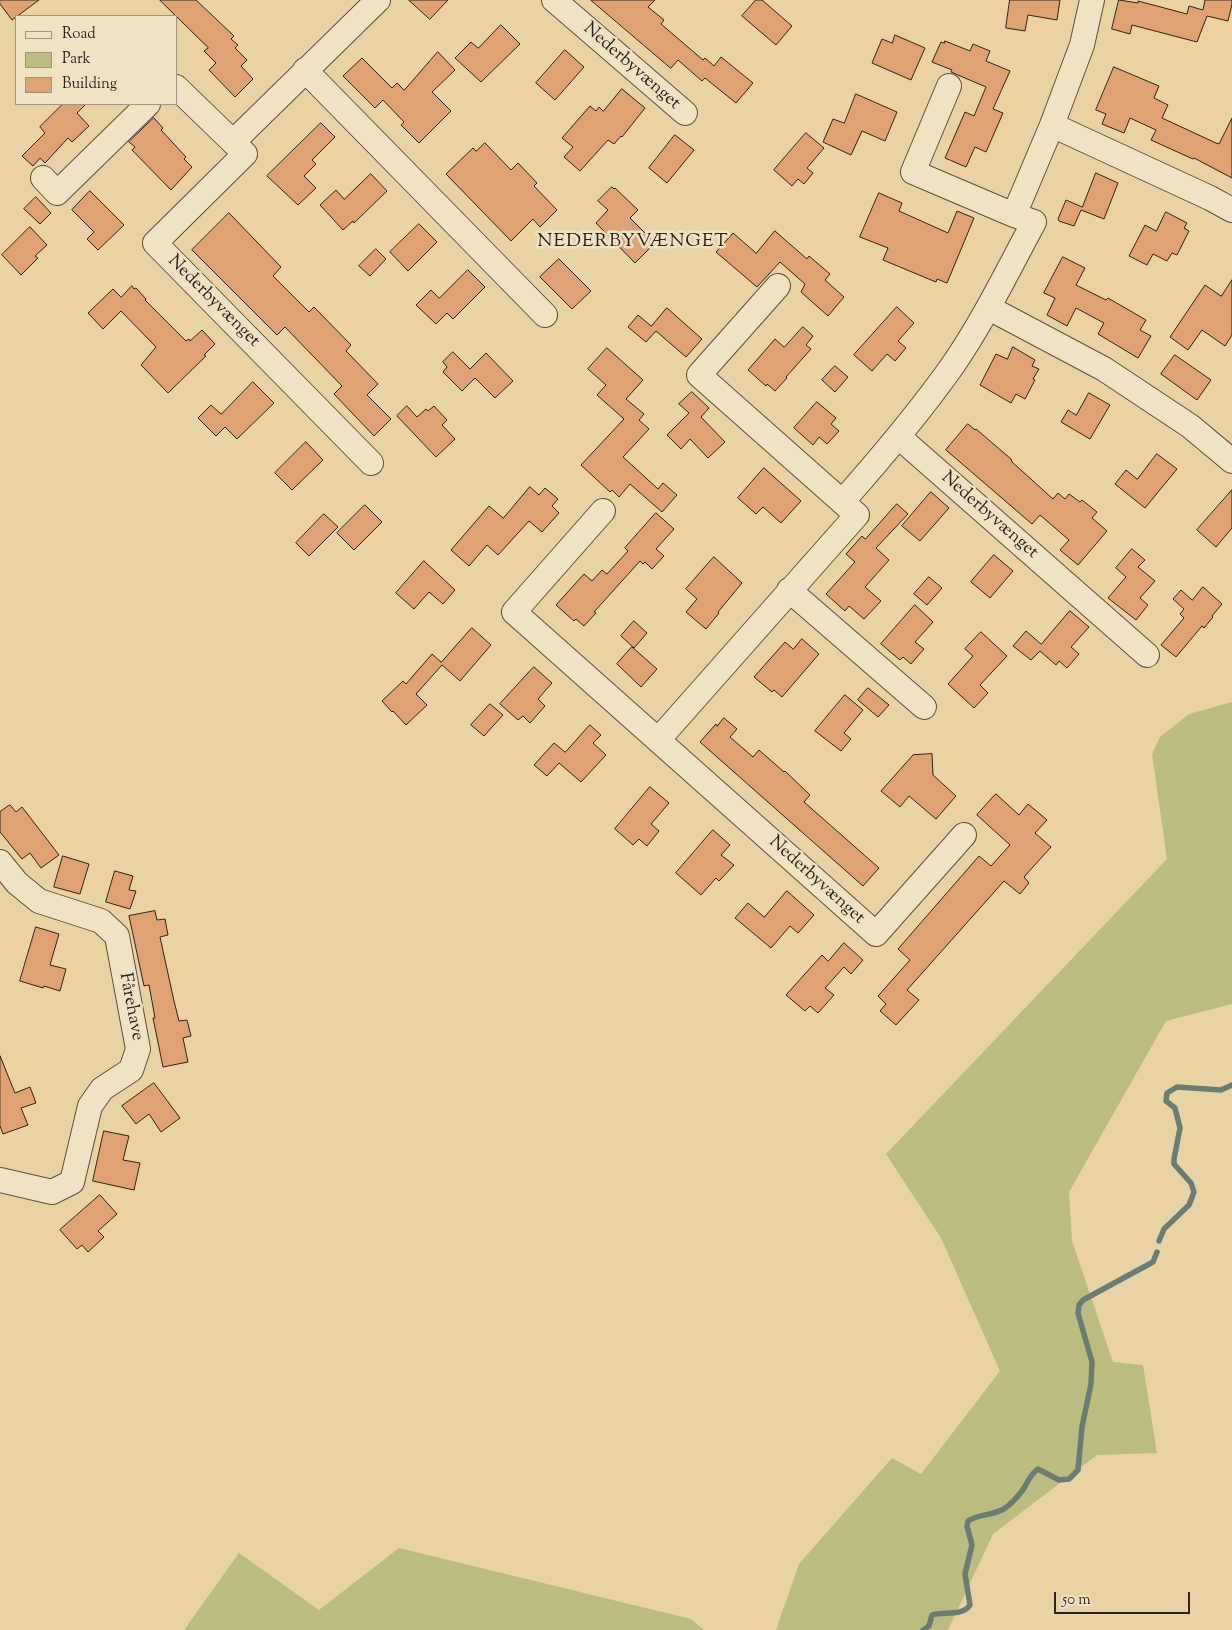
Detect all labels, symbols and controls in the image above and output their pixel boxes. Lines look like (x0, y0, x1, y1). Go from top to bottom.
legend (15, 15, 178, 105)
street label: Nederbyvænget (578, 19, 684, 115)
text: Road (62, 24, 96, 45)
text: Park (62, 49, 91, 70)
text: Building (62, 74, 117, 95)
district label: NEDERBYVÆNGET (536, 232, 730, 254)
street label: Nederbyvænget (162, 251, 264, 353)
street label: Nederbyvænget (936, 468, 1042, 564)
street label: Nederbyvænget (764, 832, 868, 930)
street label: Fårehave (113, 971, 147, 1043)
scale bar (1057, 1582, 1193, 1614)
text: 50 m (1062, 1590, 1091, 1611)

